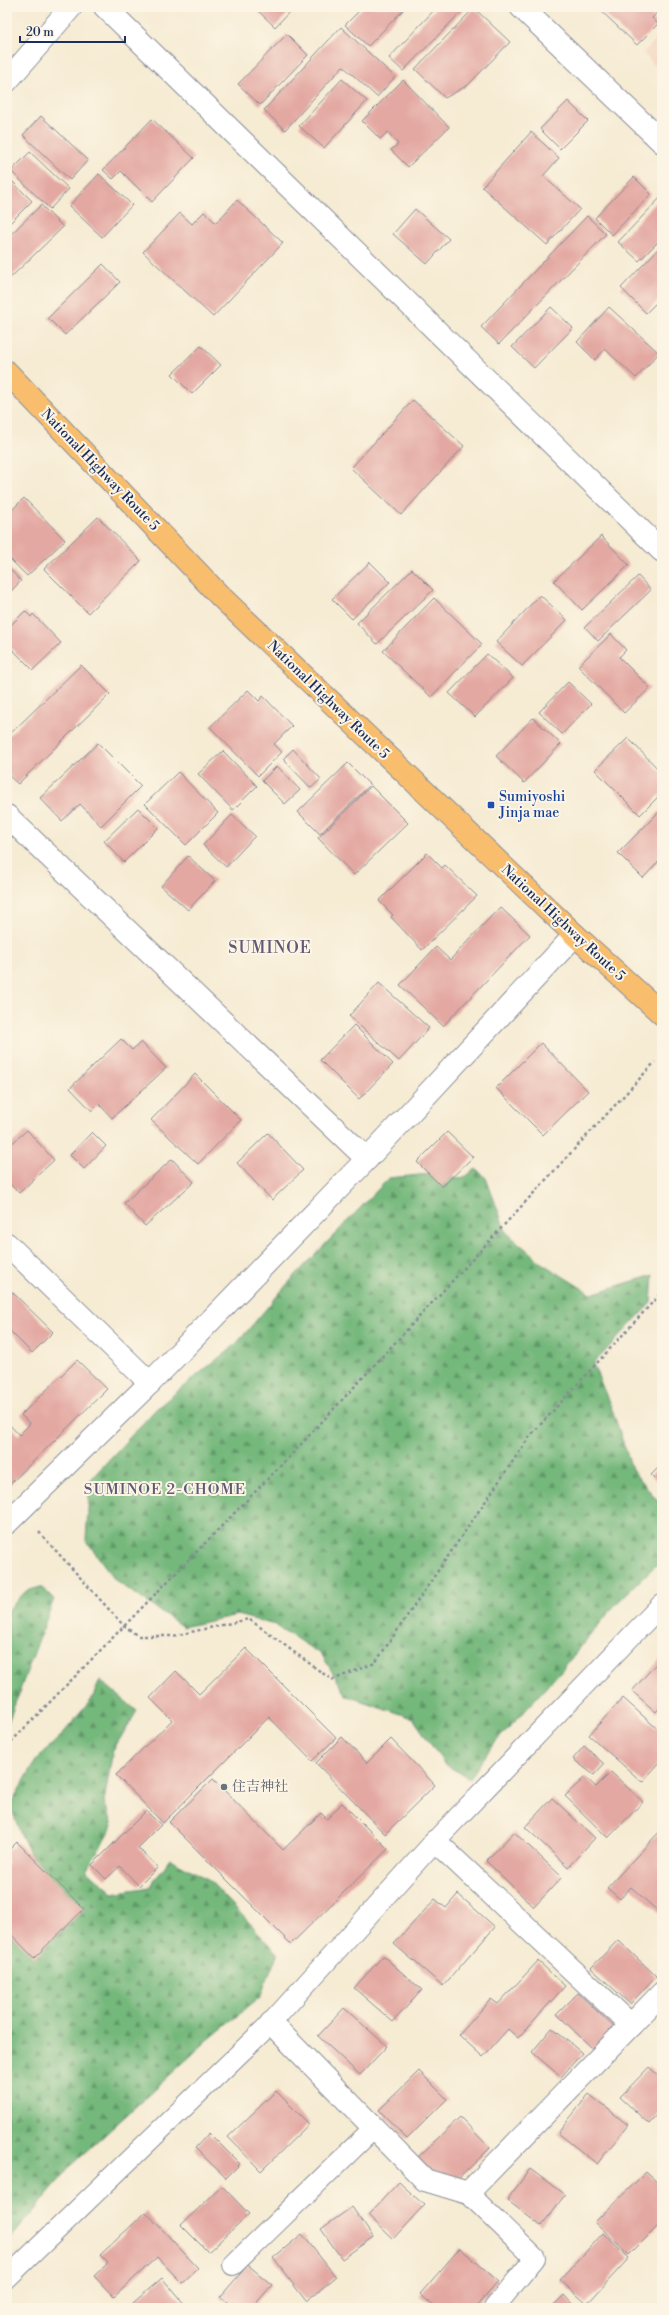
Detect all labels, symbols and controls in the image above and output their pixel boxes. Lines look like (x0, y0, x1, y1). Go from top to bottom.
scale bar (20, 18, 125, 44)
text: 20 m (26, 25, 54, 40)
street label: National Highway Route 5 (37, 405, 163, 535)
street label: National Highway Route 5 (263, 637, 393, 763)
place label: Sumiyoshi Jinja mae (498, 788, 566, 822)
marker: Sumiyoshi Jinja mae (486, 800, 496, 810)
street label: National Highway Route 5 (497, 861, 629, 985)
district label: SUMINOE (228, 938, 312, 958)
district label: SUMINOE 2-CHOME (84, 1480, 246, 1499)
place label: 住吉神社 (232, 1778, 288, 1796)
marker: 住吉神社 (219, 1782, 229, 1792)

